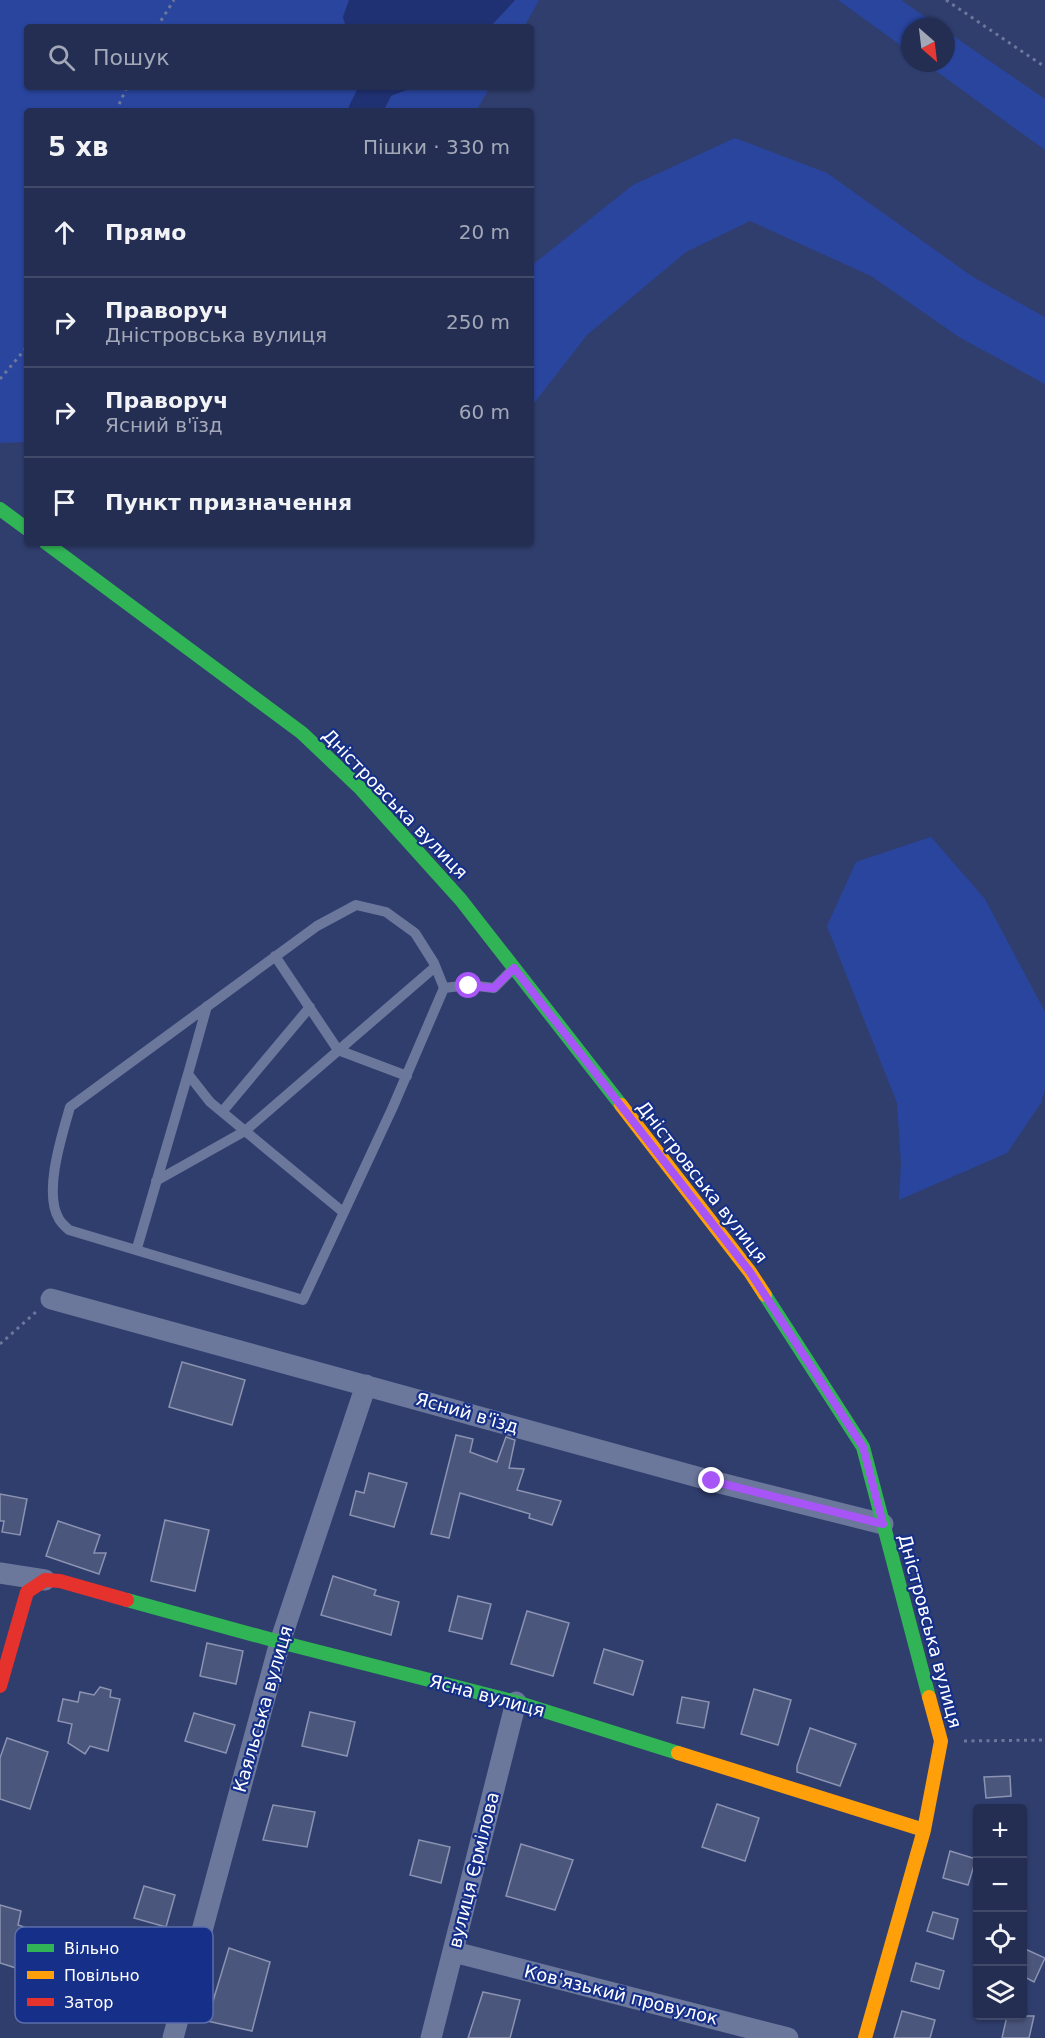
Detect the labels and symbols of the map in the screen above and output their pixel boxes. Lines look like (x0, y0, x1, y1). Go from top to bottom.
north arrow (901, 18, 955, 72)
street label: Дністровська вулиця (318, 724, 472, 883)
route start (455, 972, 481, 998)
street label: Дністровська вулиця (633, 1096, 772, 1267)
street label: Ясний в'їзд (413, 1388, 521, 1437)
route end (698, 1467, 724, 1493)
street label: Дністровська вулиця (894, 1532, 966, 1730)
street label: Каяльська вулиця (229, 1623, 296, 1795)
street label: Ясна вулиця (427, 1670, 547, 1721)
street label: вулиця Єрмілова (444, 1790, 503, 1950)
legend (15, 1927, 213, 2023)
text: Вільно (64, 1939, 119, 1958)
street label: Ков'язький провулок (522, 1960, 720, 2029)
text: Повільно (64, 1966, 140, 1985)
text: Затор (64, 1993, 113, 2012)

